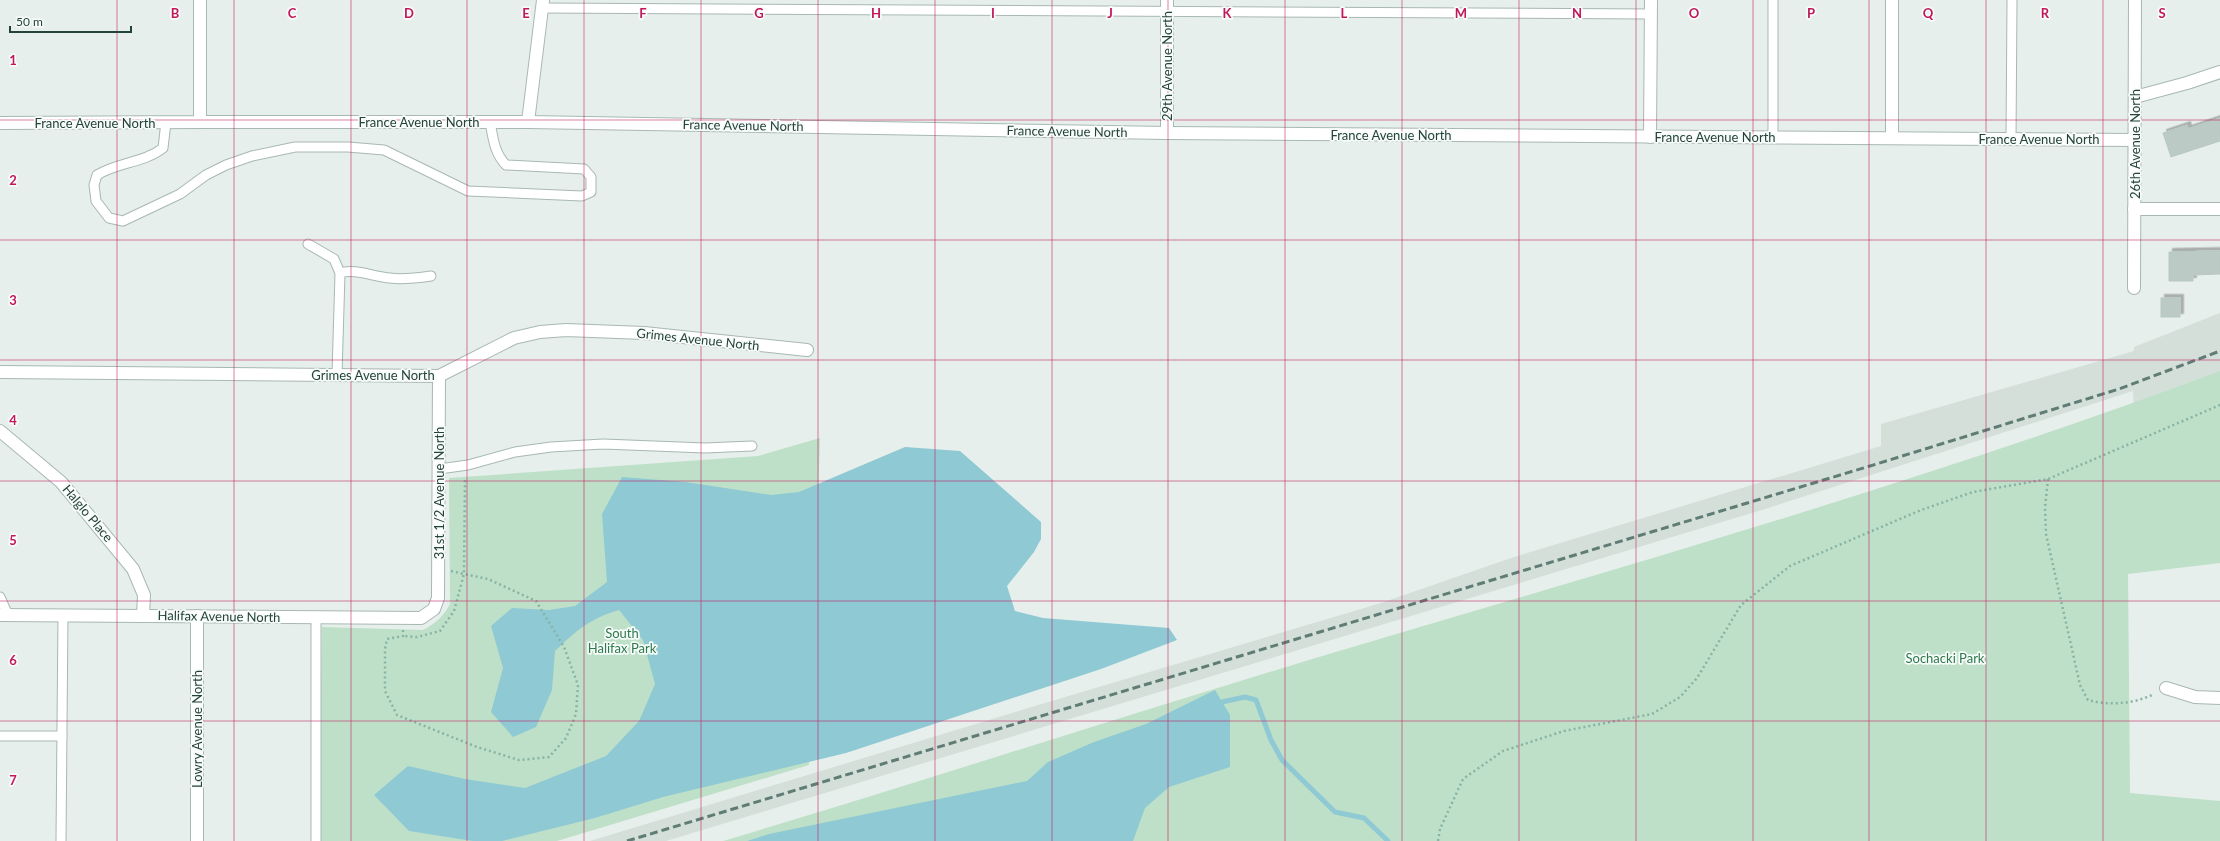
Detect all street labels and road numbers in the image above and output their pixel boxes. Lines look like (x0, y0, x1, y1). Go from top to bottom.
street label: 29th Avenue North (1159, 11, 1175, 121)
street label: 26th Avenue North (2127, 89, 2143, 199)
street label: France Avenue North (358, 114, 480, 130)
street label: France Avenue North (34, 115, 156, 131)
street label: France Avenue North (682, 116, 804, 134)
street label: France Avenue North (1006, 122, 1128, 140)
street label: France Avenue North (1330, 127, 1452, 143)
street label: France Avenue North (1654, 129, 1776, 145)
street label: France Avenue North (1978, 131, 2100, 147)
street label: Grimes Avenue North (636, 325, 760, 353)
street label: Grimes Avenue North (311, 367, 435, 383)
street label: 31st 1/2 Avenue North (431, 427, 447, 559)
street label: Halglo Place (59, 481, 117, 545)
street label: Halifax Avenue North (157, 607, 281, 625)
street label: Lowry Avenue North (189, 670, 205, 788)

